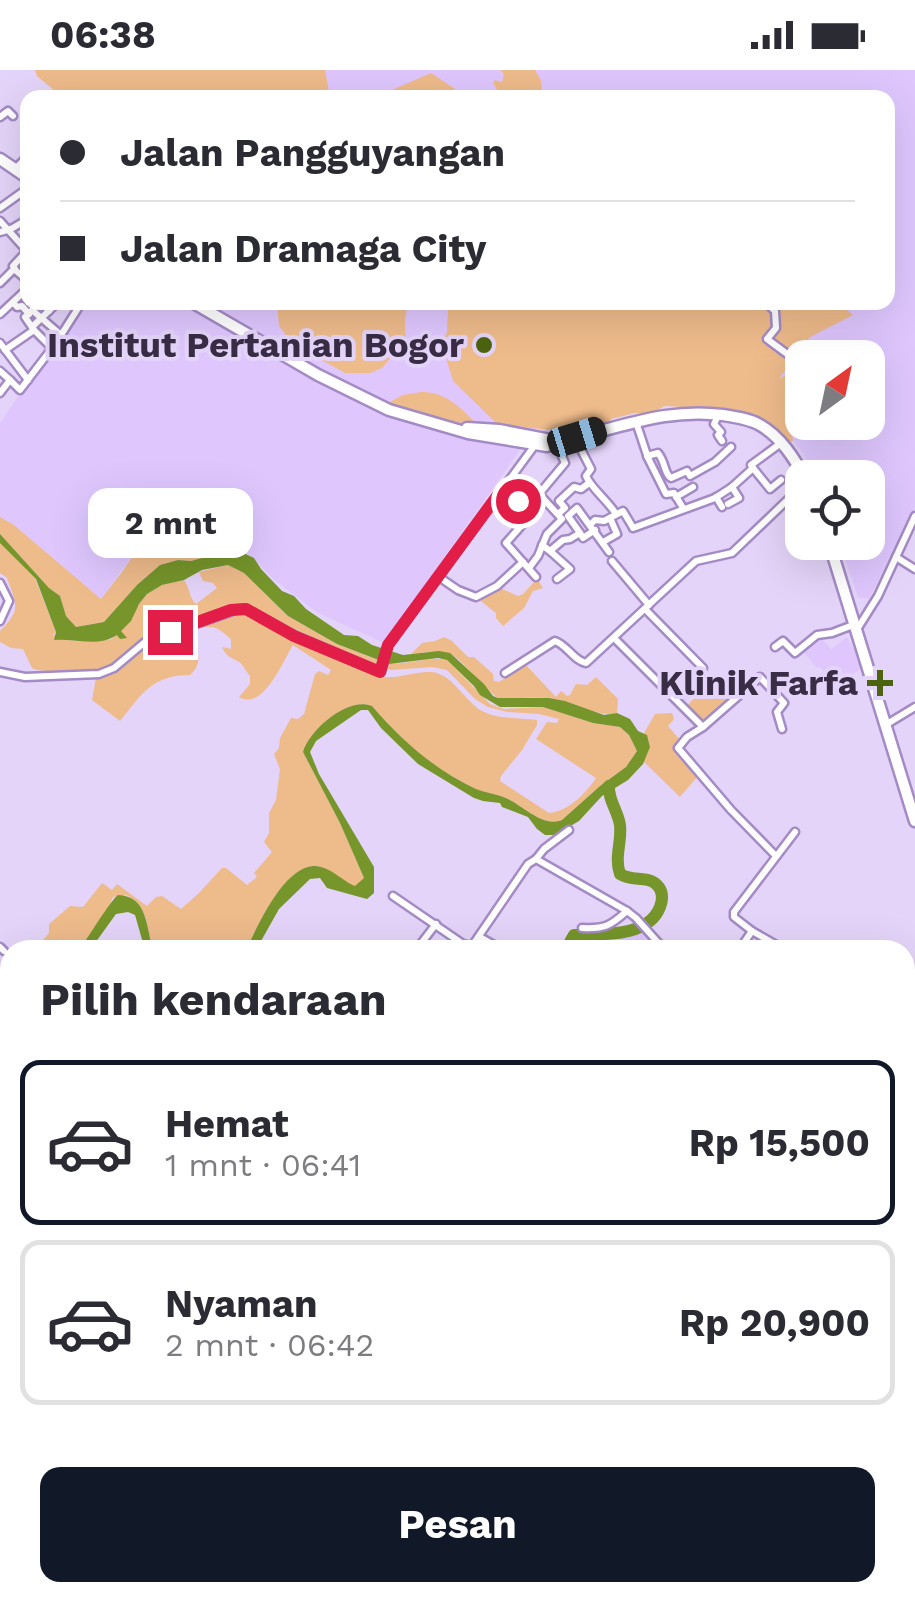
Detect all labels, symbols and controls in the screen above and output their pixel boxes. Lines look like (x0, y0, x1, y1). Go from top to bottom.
text: 06:38 (50, 13, 156, 57)
text: Jalan Pangguyangan (120, 131, 505, 175)
text: Jalan Dramaga City (120, 227, 486, 271)
place label: Institut Pertanian Bogor (47, 324, 464, 366)
marker: Institut Pertanian Bogor (473, 334, 495, 356)
north arrow (785, 340, 885, 440)
map controls (785, 340, 885, 560)
car (544, 414, 610, 460)
button: locate (785, 460, 885, 560)
route start (496, 479, 541, 524)
callout: 2 mnt (88, 487, 252, 557)
text: 2 mnt (124, 504, 217, 542)
route end (148, 610, 193, 655)
place label: Klinik Farfa (659, 662, 859, 704)
marker: Klinik Farfa (867, 670, 893, 696)
text: Pilih kendaraan (40, 973, 387, 1026)
icon: car (45, 1098, 135, 1188)
text: Hemat (165, 1102, 289, 1146)
text: Rp 15,500 (689, 1121, 870, 1165)
text: 1 mnt · 06:41 (165, 1146, 361, 1184)
icon: car (45, 1278, 135, 1368)
text: Nyaman (165, 1282, 317, 1326)
text: Rp 20,900 (679, 1301, 870, 1345)
text: 2 mnt · 06:42 (165, 1326, 374, 1364)
button: Pesan (40, 1467, 875, 1582)

